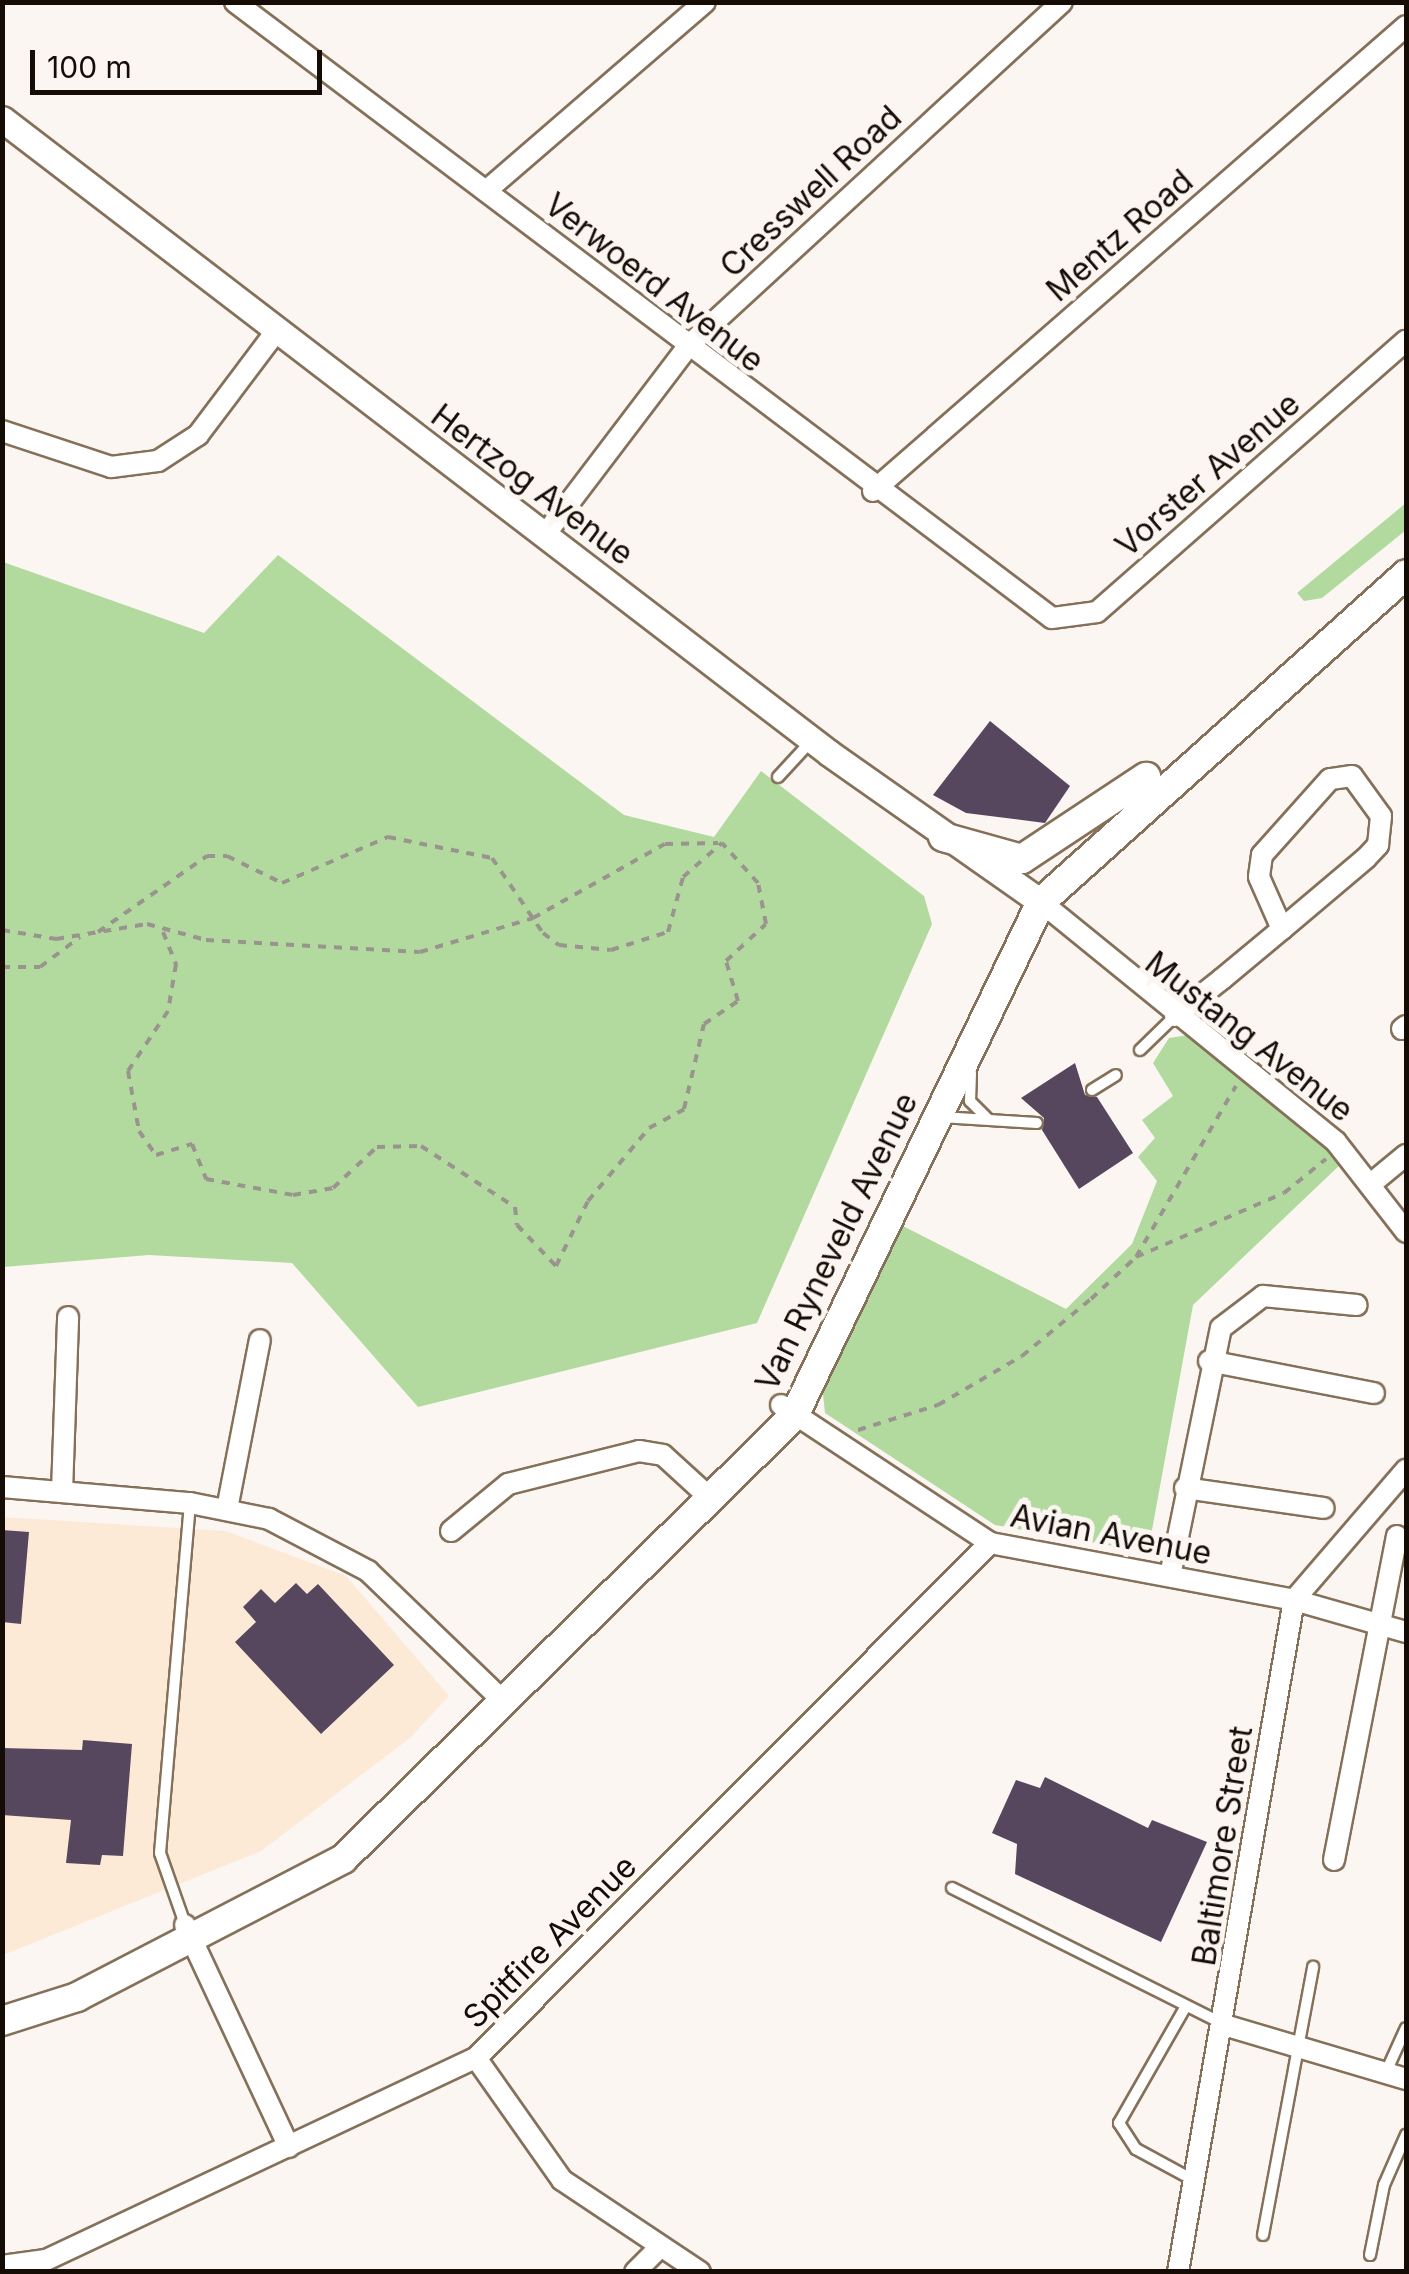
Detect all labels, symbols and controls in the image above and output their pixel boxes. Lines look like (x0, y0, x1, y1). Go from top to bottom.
scale bar (35, 30, 328, 92)
text: 100 m (47, 49, 132, 85)
street label: Cresswell Road (713, 98, 909, 286)
street label: Mentz Road (1039, 162, 1201, 310)
street label: Verwoerd Avenue (537, 186, 771, 380)
street label: Vorster Avenue (1108, 385, 1308, 565)
street label: Hertzog Avenue (423, 397, 641, 573)
street label: Mustang Avenue (1137, 944, 1361, 1130)
street label: Van Ryneveld Avenue (748, 1087, 926, 1397)
street label: Avian Avenue (1007, 1497, 1215, 1573)
street label: Baltimore Street (1185, 1723, 1261, 1969)
street label: Spitfire Avenue (456, 1848, 644, 2036)

